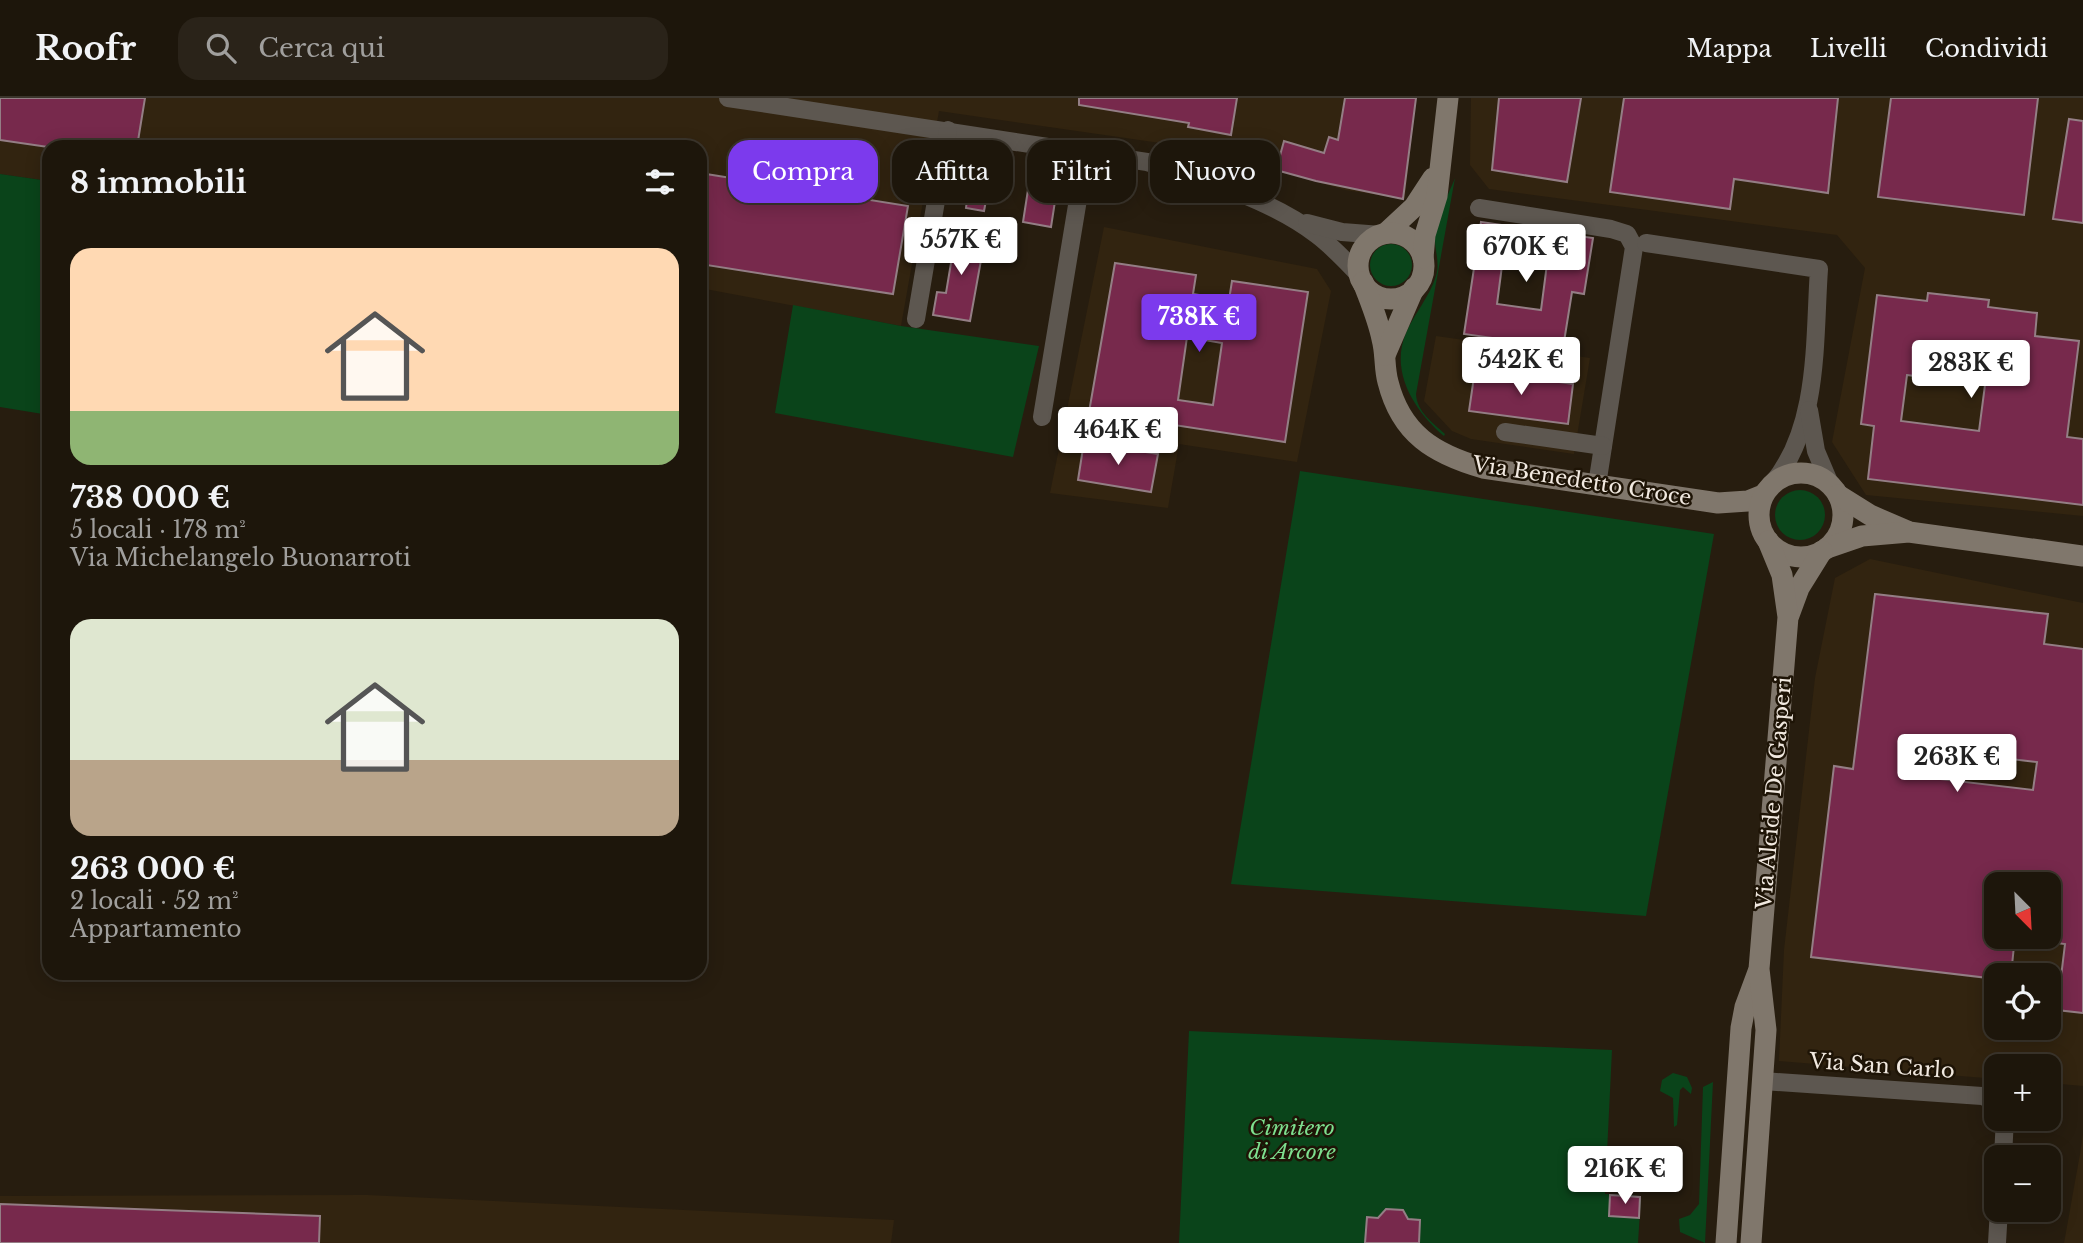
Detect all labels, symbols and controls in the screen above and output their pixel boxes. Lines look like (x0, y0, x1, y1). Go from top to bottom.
search box (178, 17, 668, 80)
text: Roofr (35, 28, 136, 69)
icon: search (202, 29, 240, 67)
text: Cerca qui (258, 32, 385, 64)
text: Mappa (1687, 34, 1772, 63)
text: Livelli (1810, 34, 1887, 63)
text: Condividi (1925, 34, 2048, 63)
chip: Compra (728, 140, 878, 203)
chip: Affitta (892, 140, 1013, 203)
chip: Filtri (1027, 140, 1136, 203)
chip: Nuovo (1150, 140, 1280, 203)
icon: filters (641, 163, 679, 201)
text: 8 immobili (70, 164, 247, 201)
pin: 557K € (904, 218, 1018, 277)
pin: 670K € (1469, 225, 1583, 284)
text: 557K € (920, 226, 1002, 254)
text: 670K € (1483, 233, 1569, 261)
icon: home (312, 293, 438, 419)
pin: 738K € (1142, 294, 1256, 354)
text: 738K € (1157, 303, 1241, 331)
pin: 542K € (1464, 338, 1578, 397)
pin: 283K € (1914, 341, 2028, 400)
text: 542K € (1478, 346, 1564, 374)
text: 283K € (1928, 349, 2014, 377)
pin: 464K € (1061, 408, 1175, 467)
text: 464K € (1074, 416, 1162, 444)
street label: Via Benedetto Croce (1470, 451, 1693, 511)
text: 738 000 € (70, 479, 230, 516)
text: 5 locali · 178 m² (70, 516, 246, 544)
text: Via Michelangelo Buonarroti (70, 544, 411, 572)
icon: home (312, 664, 438, 790)
street label: Via Alcide De Gasperi (1751, 676, 1797, 911)
pin: 263K € (1900, 734, 2014, 794)
text: 263K € (1913, 743, 2001, 771)
text: 263 000 € (70, 850, 236, 887)
north arrow (1984, 872, 2062, 948)
map controls (1984, 872, 2061, 1222)
text: 2 locali · 52 m² (70, 887, 239, 915)
text: Appartamento (70, 915, 242, 943)
button: locate (1984, 963, 2061, 1040)
street label: Via San Carlo (1807, 1048, 1956, 1084)
button: + (1984, 1054, 2061, 1131)
park label: Cimitero di Arcore (1248, 1115, 1336, 1165)
button: − (1984, 1145, 2061, 1222)
pin: 216K € (1568, 1146, 1682, 1206)
text: 216K € (1584, 1155, 1666, 1183)

